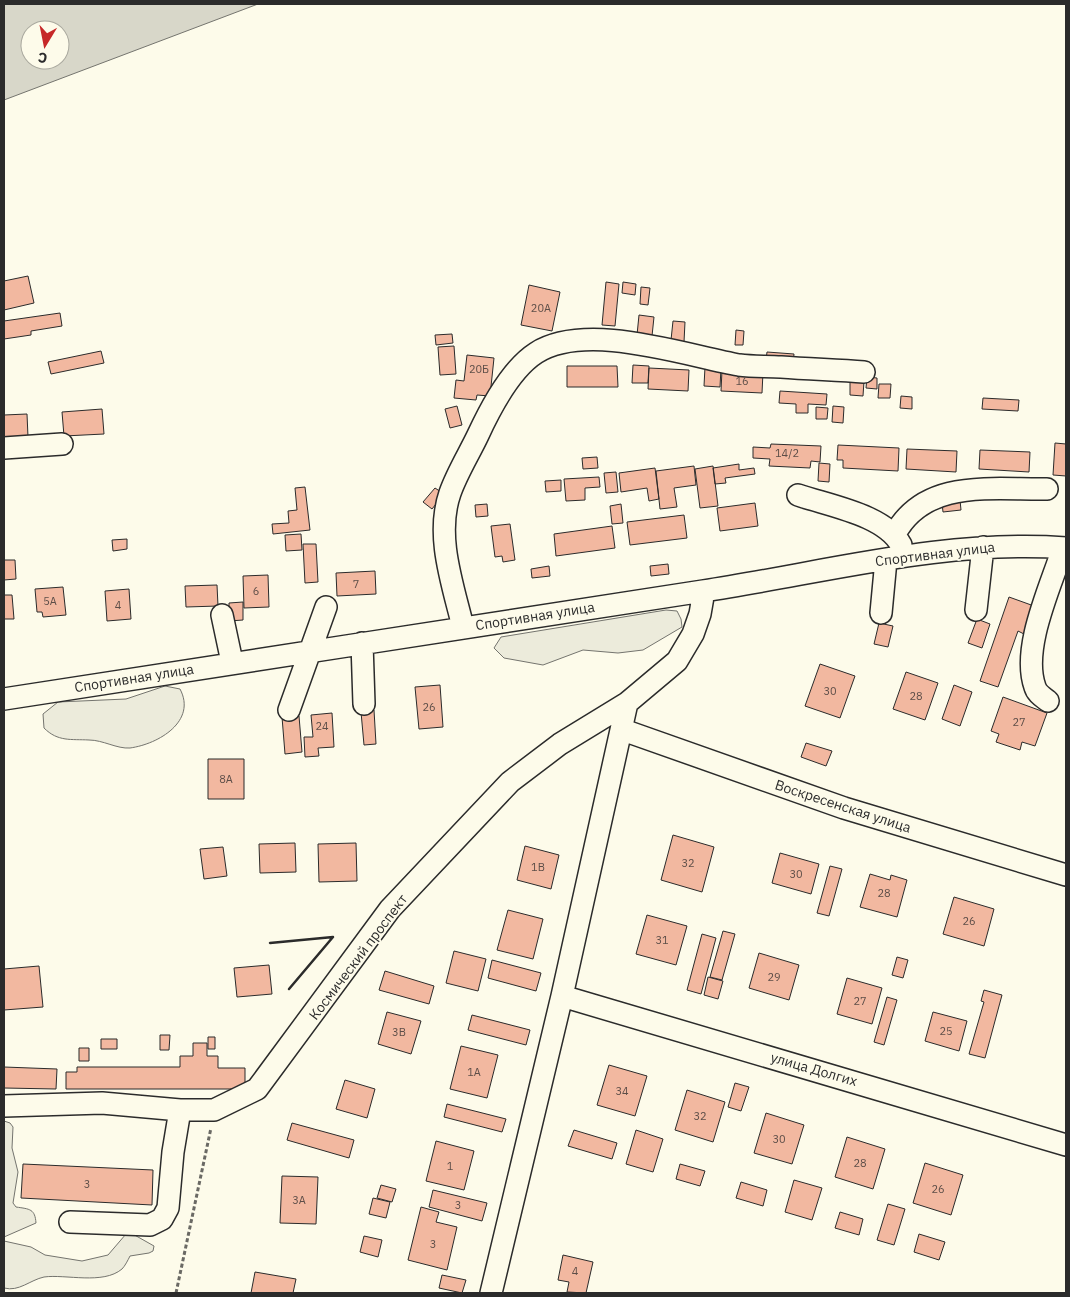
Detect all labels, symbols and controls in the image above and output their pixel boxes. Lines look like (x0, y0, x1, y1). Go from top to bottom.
north arrow (20, 20, 70, 70)
text: С (37, 48, 49, 67)
house number: 20А (531, 301, 551, 315)
house number: 20Б (469, 362, 489, 376)
house number: 16 (735, 374, 749, 388)
house number: 14/2 (775, 446, 799, 460)
street label: Спортивная улица (874, 538, 996, 570)
house number: 7 (353, 577, 359, 591)
house number: 6 (253, 584, 259, 598)
house number: 5А (43, 594, 57, 608)
house number: 4 (115, 598, 122, 612)
street label: Спортивная улица (474, 598, 596, 634)
street label: Спортивная улица (73, 660, 195, 696)
house number: 30 (823, 684, 837, 698)
house number: 28 (909, 689, 923, 703)
house number: 26 (422, 700, 436, 714)
house number: 27 (1012, 715, 1026, 729)
house number: 24 (315, 719, 329, 733)
house number: 8А (219, 772, 233, 786)
street label: Воскресенская улица (773, 775, 914, 837)
house number: 32 (681, 856, 695, 870)
house number: 1В (531, 860, 545, 874)
house number: 30 (789, 867, 803, 881)
house number: 28 (877, 886, 891, 900)
street label: Космический проспект (305, 890, 411, 1023)
house number: 26 (962, 914, 976, 928)
house number: 31 (655, 933, 669, 947)
house number: 29 (767, 970, 781, 984)
house number: 27 (853, 994, 867, 1008)
house number: 25 (939, 1024, 953, 1038)
house number: 3В (392, 1025, 406, 1039)
street label: улица Долгих (769, 1048, 859, 1090)
house number: 1А (467, 1065, 481, 1079)
house number: 34 (615, 1084, 629, 1098)
house number: 32 (693, 1109, 707, 1123)
house number: 30 (772, 1132, 786, 1146)
house number: 28 (853, 1156, 867, 1170)
house number: 1 (447, 1159, 454, 1173)
house number: 3 (84, 1177, 90, 1191)
house number: 26 (931, 1182, 945, 1196)
house number: 3А (292, 1193, 306, 1207)
house number: 3 (455, 1198, 461, 1212)
house number: 3 (430, 1237, 436, 1251)
house number: 4 (572, 1264, 579, 1278)

